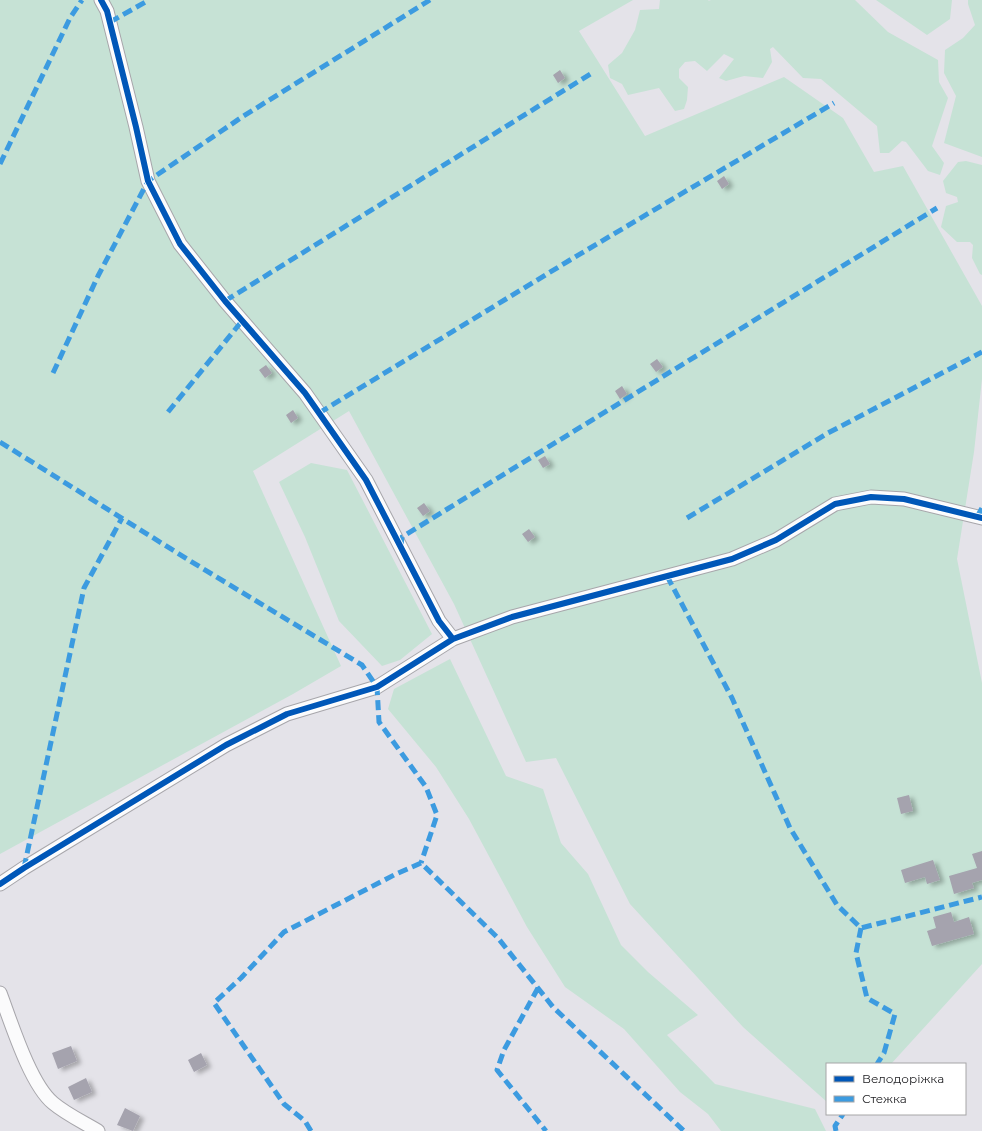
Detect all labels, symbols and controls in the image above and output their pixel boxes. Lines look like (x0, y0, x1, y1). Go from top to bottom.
legend (826, 1063, 966, 1115)
text: Велодоріжка (862, 1071, 944, 1086)
text: Стежка (862, 1091, 907, 1106)

